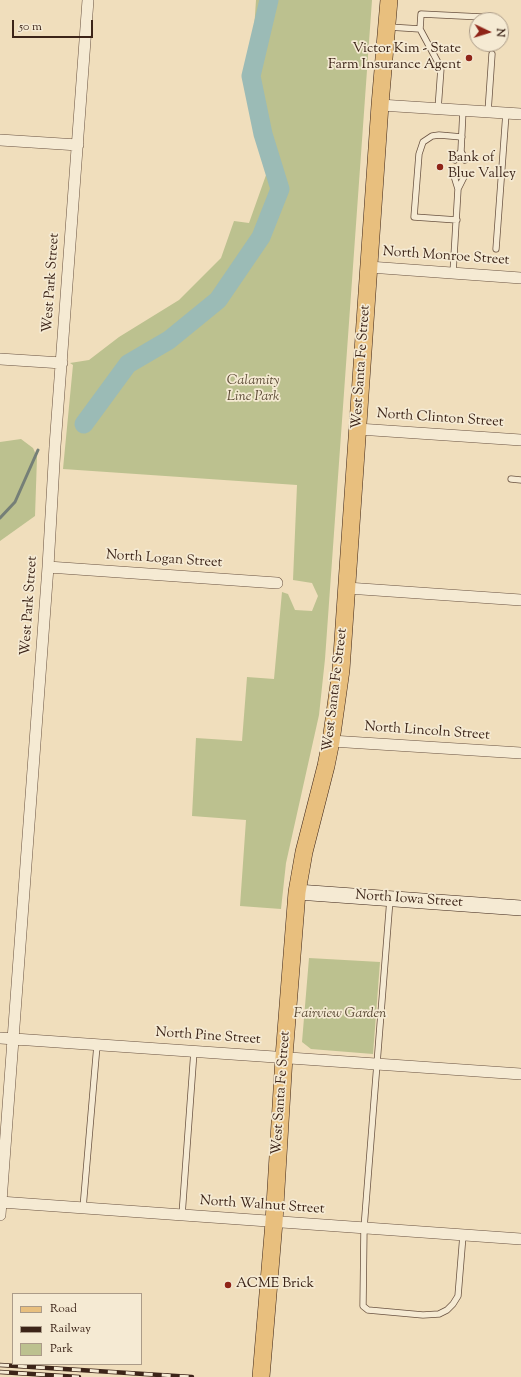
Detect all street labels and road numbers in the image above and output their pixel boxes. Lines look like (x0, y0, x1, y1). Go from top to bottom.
street label: West Park Street (40, 233, 64, 333)
street label: North Monroe Street (382, 244, 510, 270)
street label: West Santa Fe Street (349, 304, 375, 430)
street label: North Clinton Street (376, 406, 504, 432)
street label: North Logan Street (105, 548, 223, 572)
street label: West Park Street (18, 556, 42, 656)
street label: West Santa Fe Street (320, 627, 352, 753)
street label: North Lincoln Street (364, 719, 490, 745)
street label: North Iowa Street (355, 888, 463, 912)
street label: North Pine Street (155, 1025, 261, 1049)
street label: West Santa Fe Street (269, 1030, 295, 1156)
street label: North Walnut Street (199, 1193, 325, 1219)

